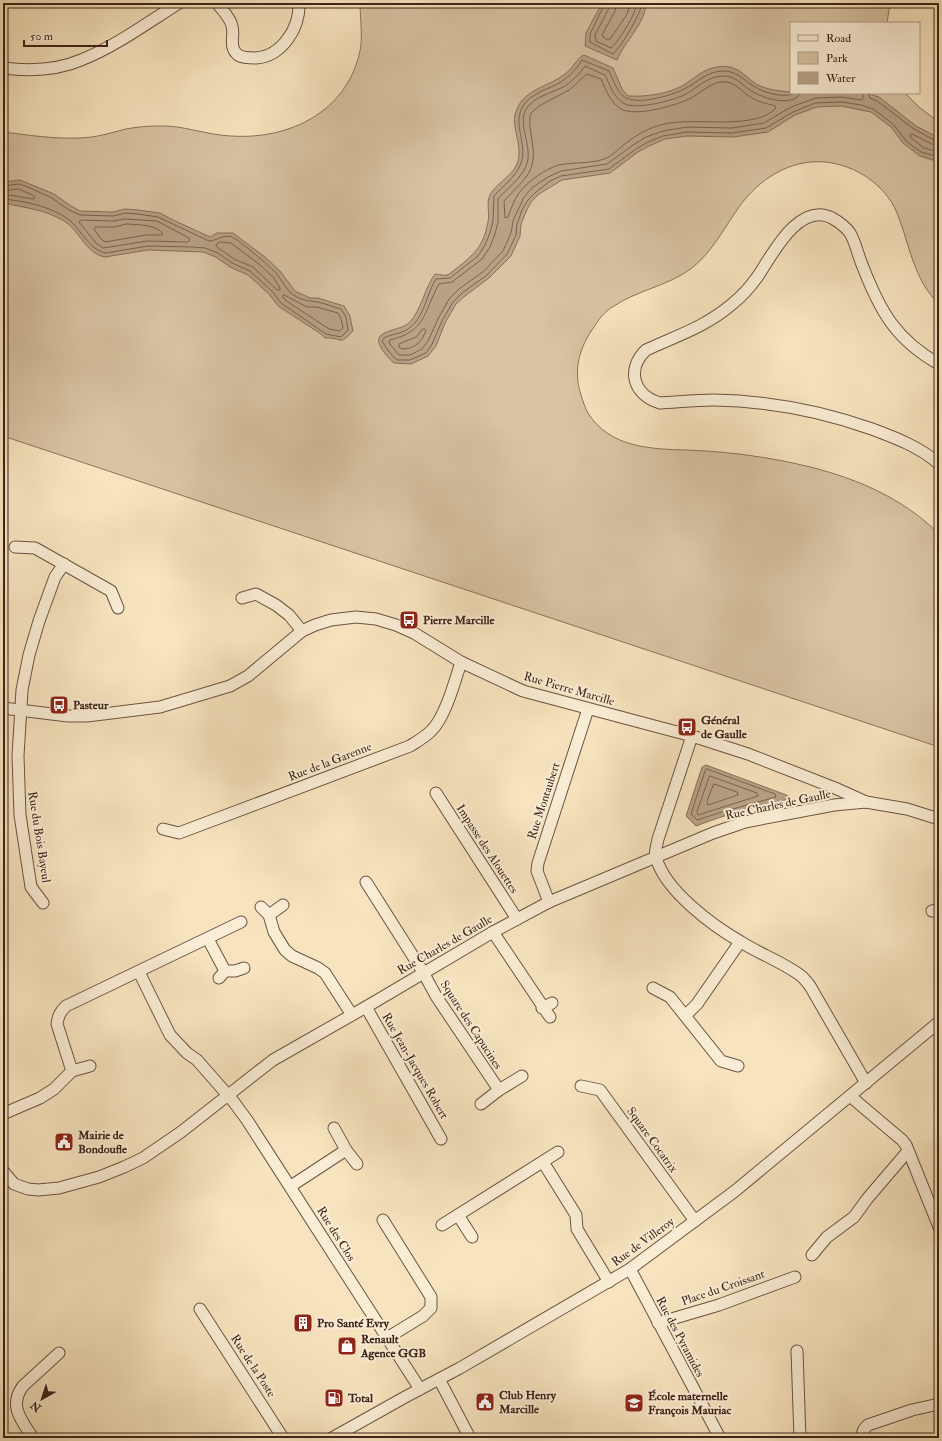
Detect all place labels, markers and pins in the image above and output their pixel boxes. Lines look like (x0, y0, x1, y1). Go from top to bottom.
bus stop icon: Pierre Marcille (398, 609, 420, 631)
place label: Pierre Marcille (423, 613, 496, 628)
bus stop icon: Pasteur (48, 694, 70, 716)
place label: Pasteur (73, 698, 109, 713)
place label: Général de Gaulle (701, 713, 748, 742)
bus stop icon: Général de Gaulle (676, 716, 698, 738)
place label: Mairie de Bondoufle (77, 1128, 128, 1157)
public building icon: Mairie de Bondoufle (53, 1131, 75, 1153)
building icon: Pro Santé Evry (292, 1312, 314, 1334)
place label: Pro Santé Evry (317, 1316, 390, 1331)
place label: Renault Agence GGB (360, 1332, 426, 1361)
shop icon: Renault Agence GGB (336, 1335, 358, 1357)
fuel station icon: Total (323, 1387, 345, 1409)
place label: Club Henry Marcille (498, 1388, 557, 1417)
place label: École maternelle François Mauriac (648, 1389, 731, 1418)
place label: Total (347, 1391, 374, 1406)
public building icon: Club Henry Marcille (474, 1391, 496, 1413)
school or university icon: École maternelle François Mauriac (623, 1392, 645, 1414)

